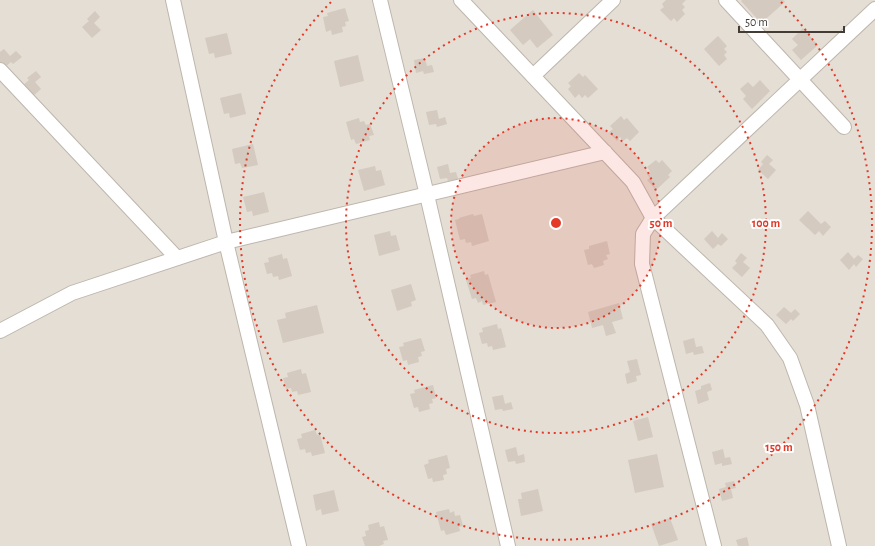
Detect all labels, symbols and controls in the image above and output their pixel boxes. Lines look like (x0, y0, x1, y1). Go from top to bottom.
scale bar (739, 8, 844, 34)
text: 50 m (745, 16, 768, 28)
centre of rings (549, 216, 563, 230)
text: 50 m (650, 217, 673, 229)
text: 100 m (752, 217, 780, 229)
text: 150 m (765, 441, 793, 453)

